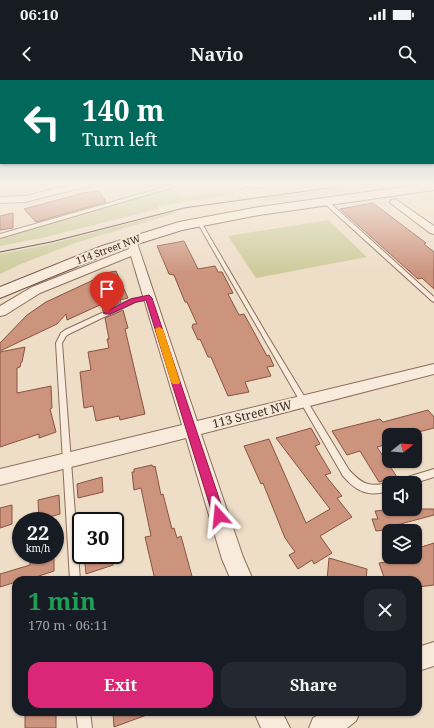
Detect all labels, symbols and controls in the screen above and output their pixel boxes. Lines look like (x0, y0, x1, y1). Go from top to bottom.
text: 06:10 (20, 4, 58, 24)
text: Navio (190, 42, 244, 66)
icon: back (16, 43, 38, 65)
icon: search (396, 43, 418, 65)
text: 140 m (82, 91, 164, 129)
icon: left (16, 96, 68, 148)
text: Turn left (82, 127, 157, 151)
street label: 114 Street NW (74, 231, 143, 267)
pin (90, 272, 124, 313)
icon: arrive (96, 278, 118, 300)
street label: 113 Street NW (210, 396, 294, 432)
north arrow (382, 428, 422, 468)
map controls (382, 428, 422, 564)
button: sound (382, 476, 422, 516)
position arrow (198, 495, 240, 537)
speed limit sign: 30 (72, 512, 124, 564)
text: 22 (27, 519, 49, 546)
button: layers (382, 524, 422, 564)
text: km/h (26, 541, 50, 555)
text: 1 min (28, 584, 96, 617)
button: close (364, 589, 406, 631)
text: 170 m · 06:11 (28, 616, 108, 634)
button: Exit (28, 662, 213, 708)
button: Share (221, 662, 406, 708)

